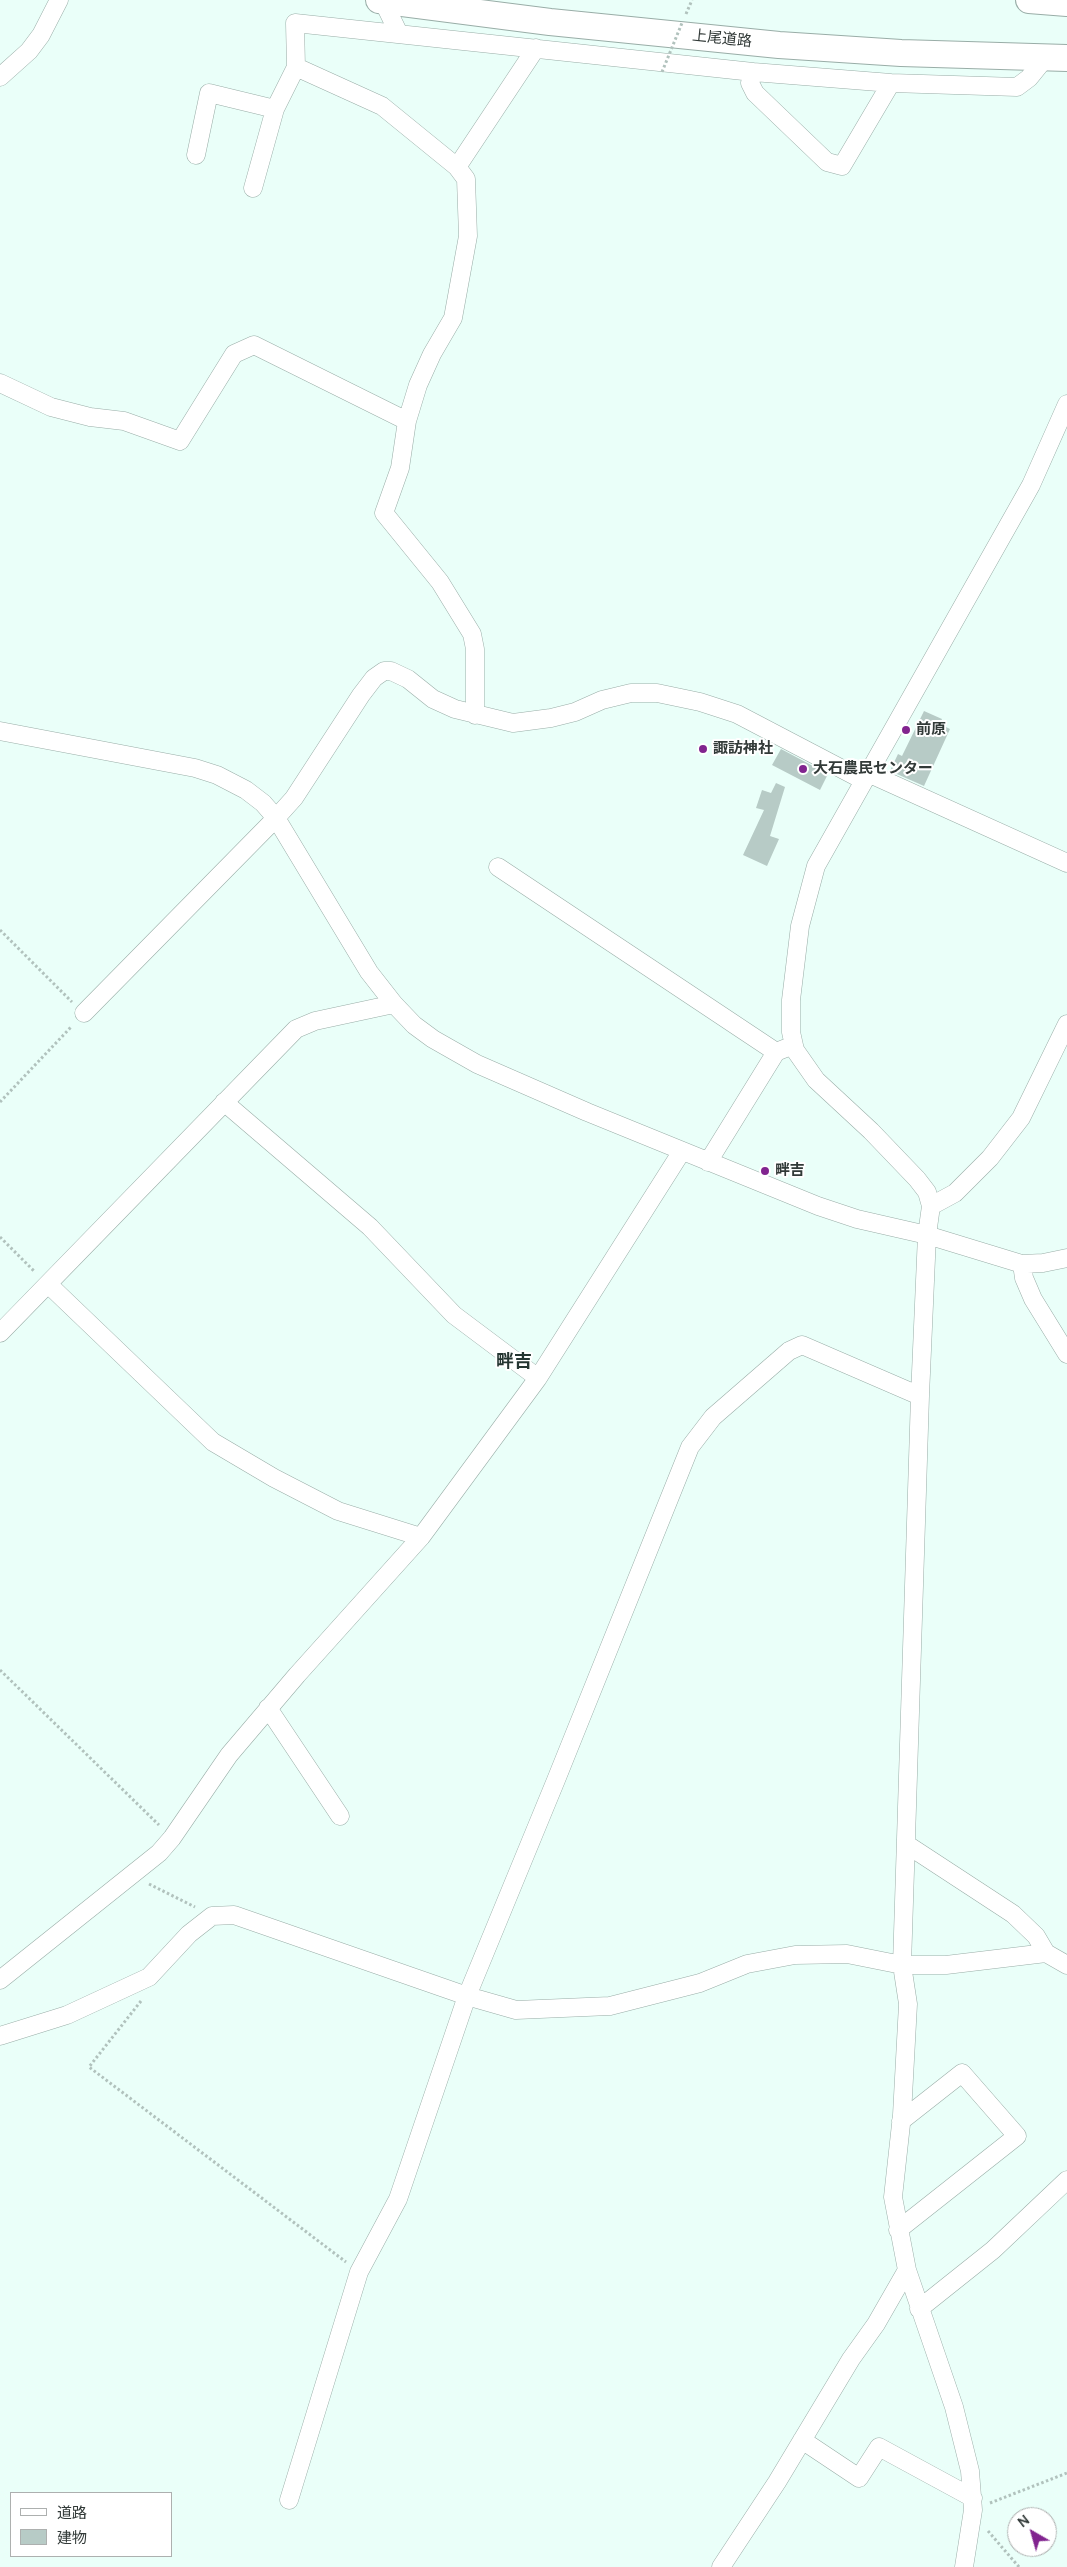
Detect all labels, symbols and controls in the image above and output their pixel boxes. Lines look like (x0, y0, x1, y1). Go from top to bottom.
street label: 上尾道路 (691, 27, 753, 51)
place label: 前原 (916, 721, 946, 739)
marker: 前原 (900, 724, 912, 736)
place label: 諏訪神社 (713, 740, 773, 758)
marker: 諏訪神社 (697, 743, 709, 755)
place label: 大石農民センター (813, 760, 933, 778)
marker: 大石農民センター (797, 763, 809, 775)
place label: 畔吉 (775, 1162, 805, 1180)
marker: 畔吉 (759, 1165, 771, 1177)
district label: 畔吉 (496, 1351, 532, 1373)
legend (10, 2492, 172, 2557)
text: 道路 (57, 2502, 87, 2523)
north arrow (1007, 2507, 1057, 2557)
text: N (1013, 2510, 1033, 2531)
text: 建物 (57, 2527, 87, 2548)

